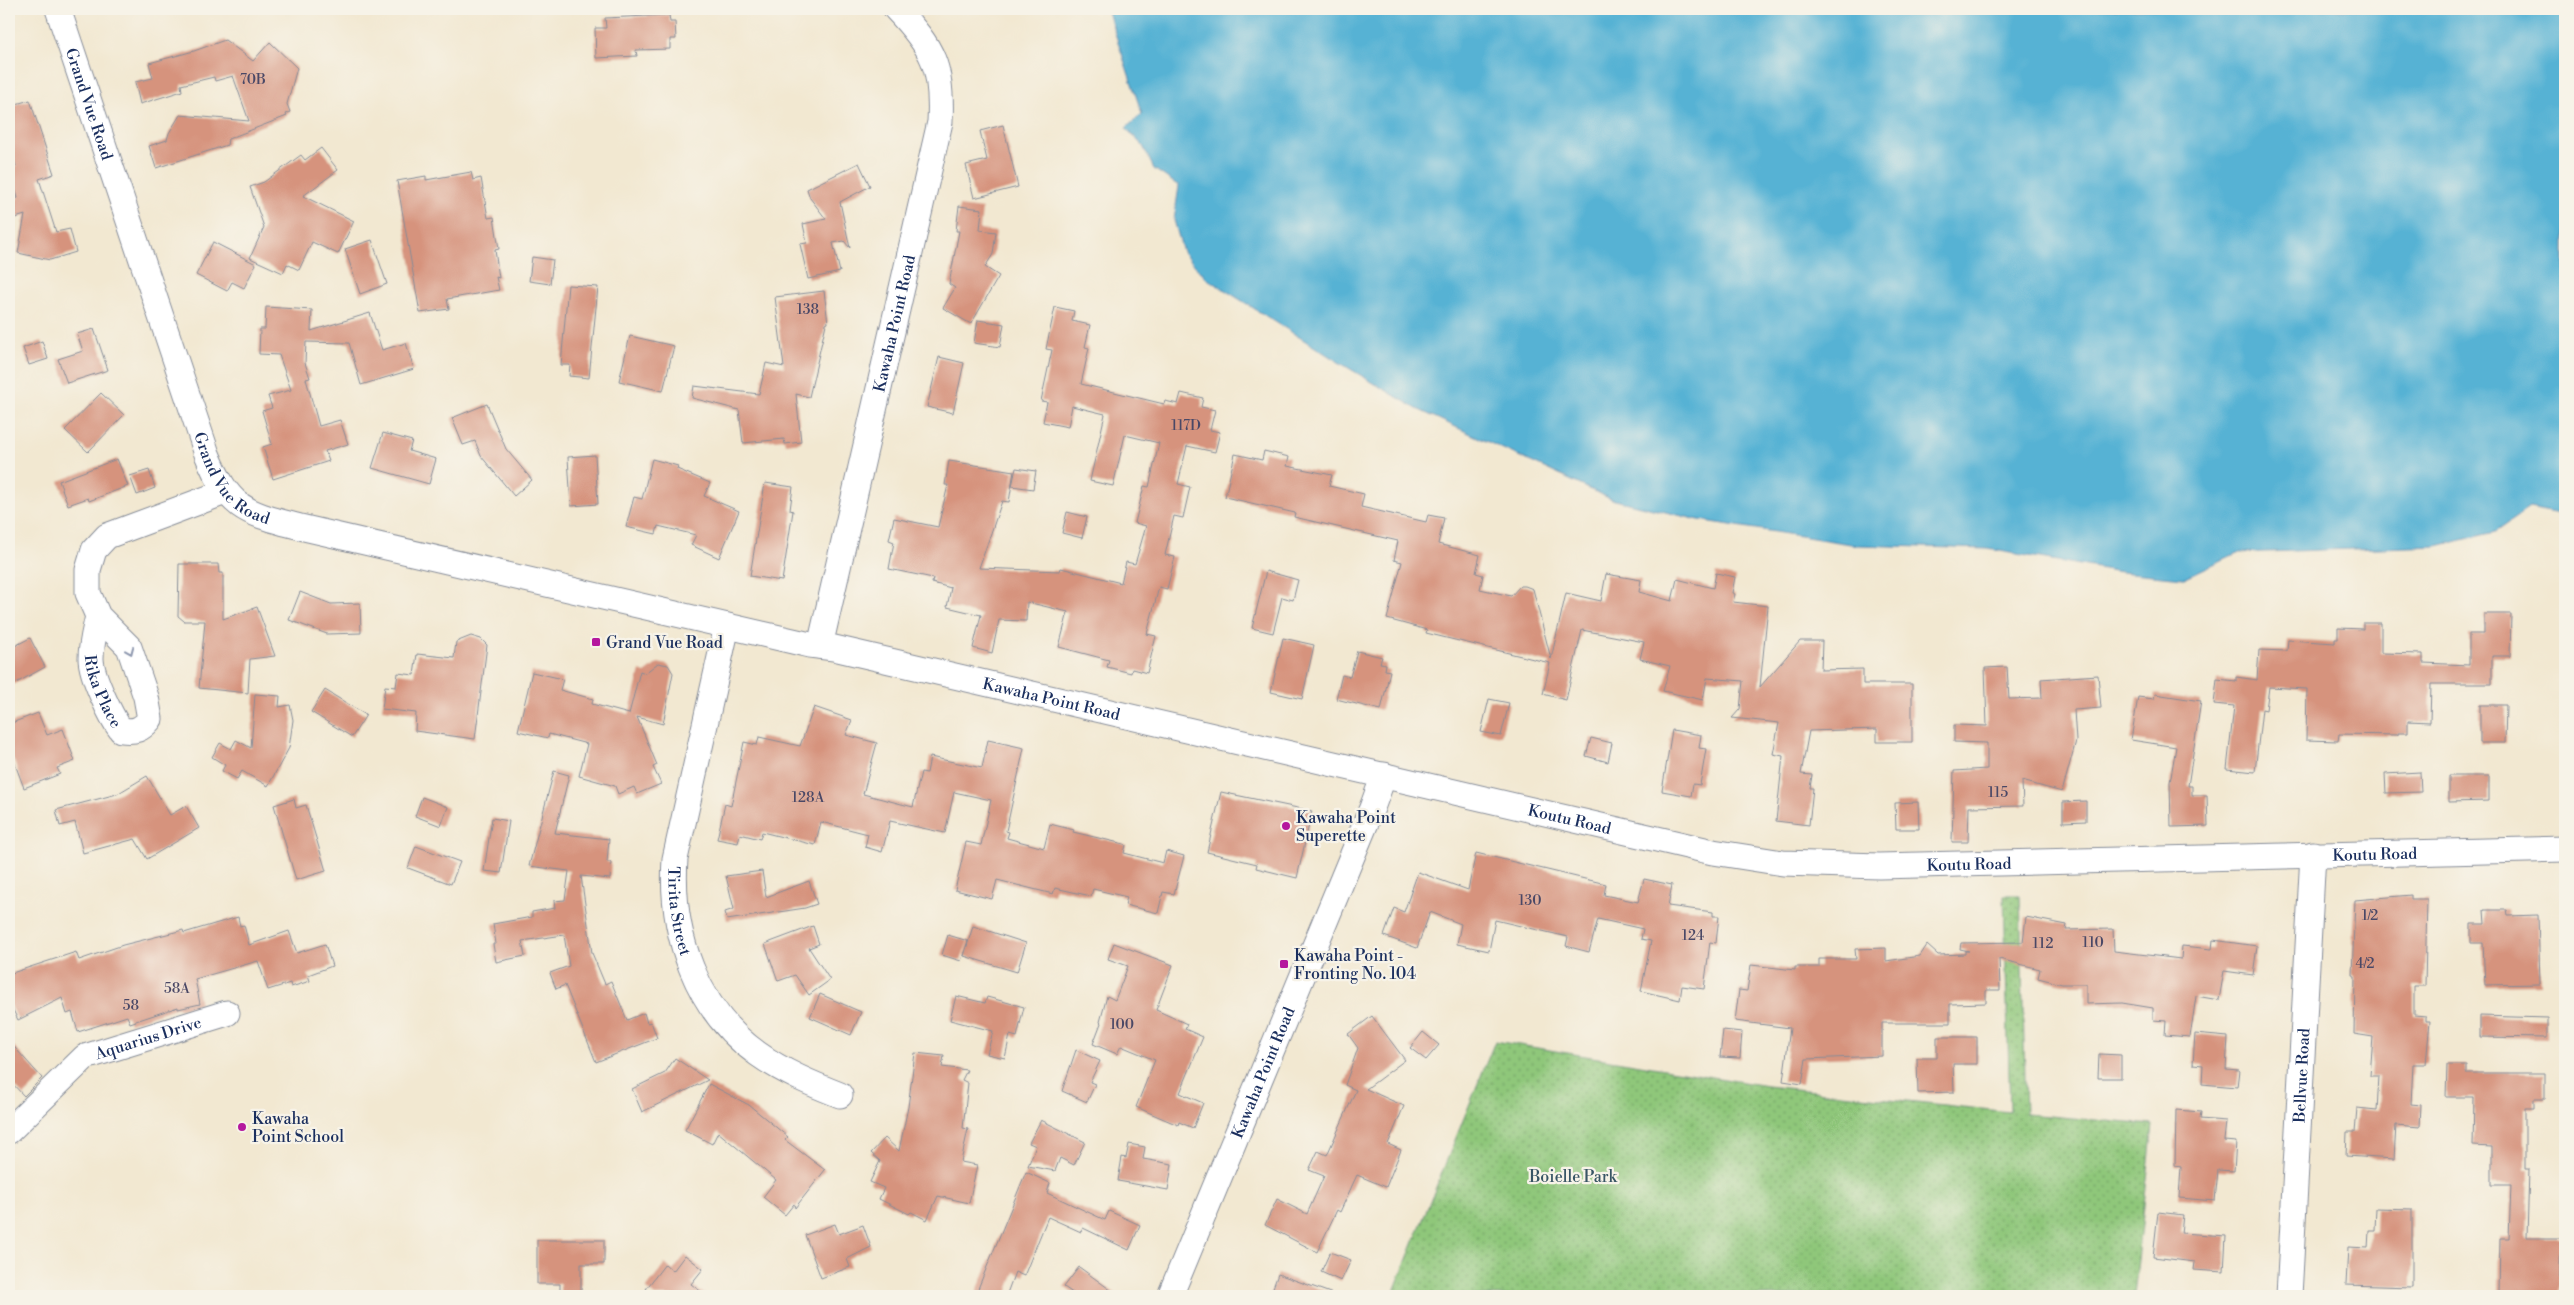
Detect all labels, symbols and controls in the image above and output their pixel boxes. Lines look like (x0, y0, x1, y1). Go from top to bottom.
street label: Grand Vue Road (61, 46, 117, 163)
house number: 70B (240, 71, 266, 89)
street label: Kawaha Point Road (869, 253, 920, 394)
house number: 138 (797, 301, 819, 319)
house number: 117D (1171, 417, 1201, 435)
street label: Grand Vue Road (189, 430, 272, 529)
place label: Grand Vue Road (606, 633, 723, 653)
marker: Grand Vue Road (590, 636, 602, 648)
one-way arrow (124, 646, 134, 655)
street label: Rika Place (80, 654, 126, 732)
street label: Kawaha Point Road (981, 674, 1122, 725)
house number: 115 (1988, 784, 2008, 802)
house number: 128A (792, 789, 825, 807)
street label: Koutu Road (1526, 800, 1613, 839)
place label: Kawaha Point Superette (1296, 808, 1396, 846)
marker: Kawaha Point Superette (1280, 820, 1292, 832)
street label: Koutu Road (2332, 844, 2418, 866)
street label: Koutu Road (1926, 854, 2012, 876)
street label: Tirita Street (663, 866, 695, 958)
house number: 130 (1518, 892, 1542, 910)
house number: 1/2 (2362, 907, 2378, 925)
house number: 124 (1682, 927, 1704, 945)
house number: 110 (2082, 934, 2104, 952)
house number: 112 (2033, 935, 2053, 953)
place label: Kawaha Point - Fronting No. 104 (1294, 946, 1416, 984)
house number: 4/2 (2356, 955, 2374, 973)
marker: Kawaha Point - Fronting No. 104 (1278, 958, 1290, 970)
house number: 58A (164, 980, 190, 998)
house number: 58 (123, 997, 139, 1015)
street label: Kawaha Point Road (1227, 1004, 1300, 1141)
street label: Aquarius Drive (92, 1013, 204, 1065)
house number: 100 (1110, 1016, 1134, 1034)
street label: Bellvue Road (2289, 1028, 2315, 1124)
place label: Kawaha Point School (252, 1109, 344, 1147)
marker: Kawaha Point School (236, 1121, 248, 1133)
park label: Boielle Park (1528, 1167, 1619, 1187)

